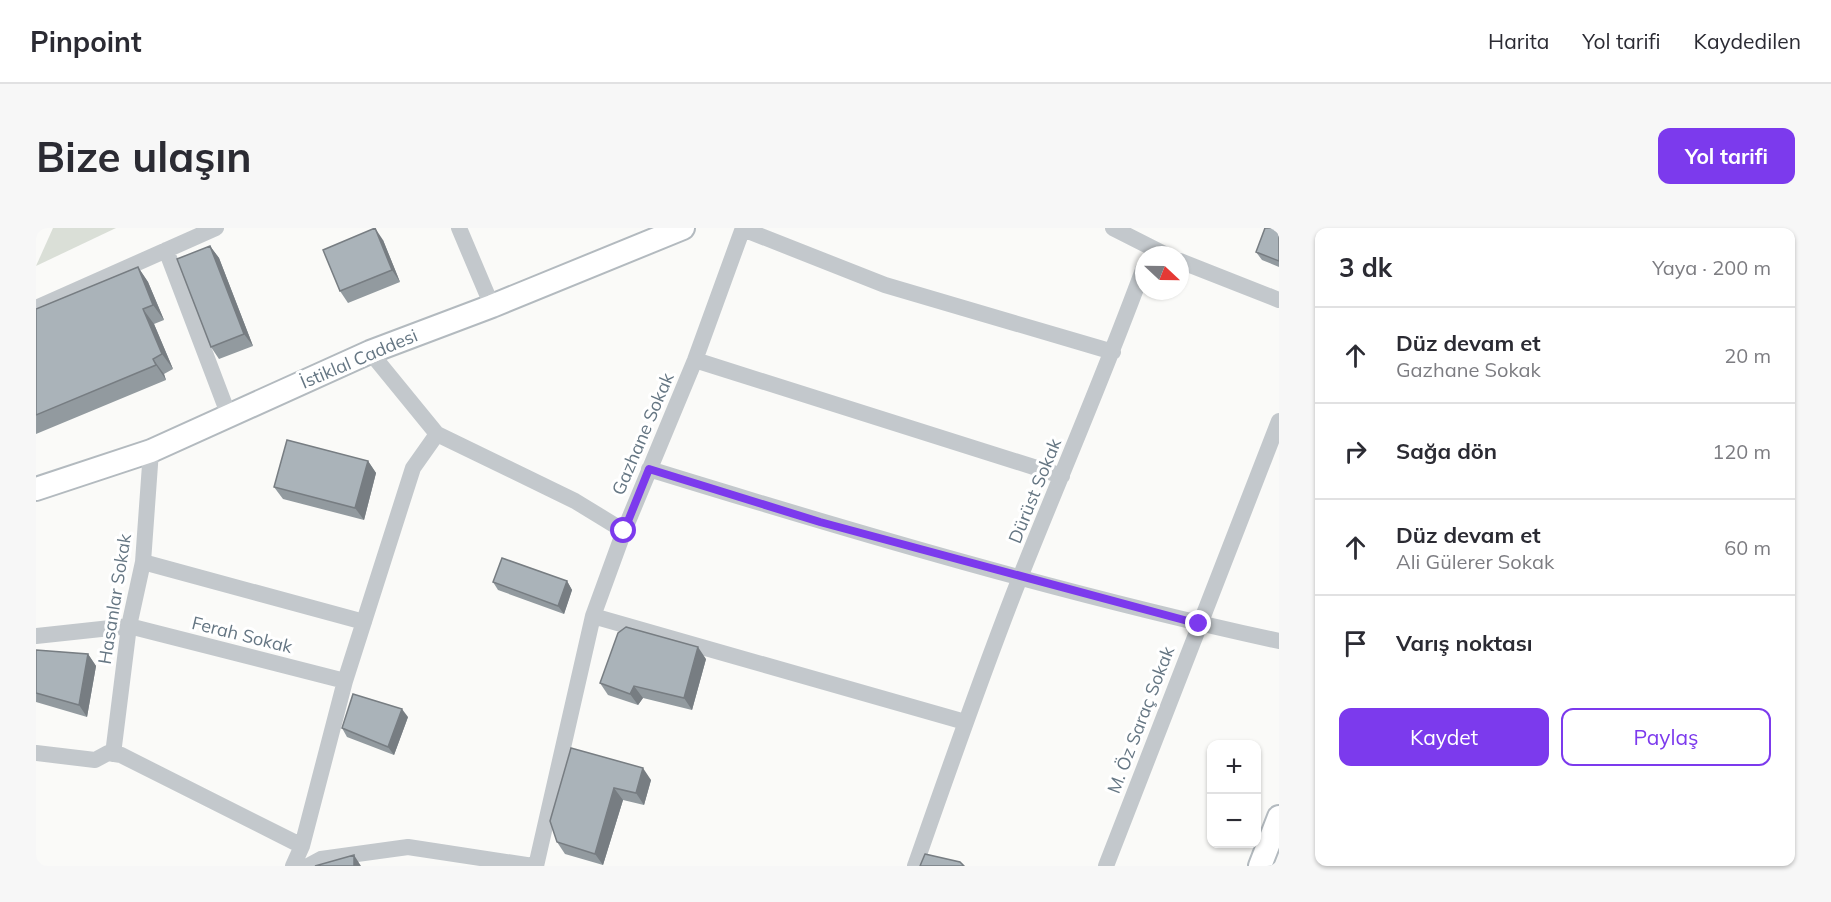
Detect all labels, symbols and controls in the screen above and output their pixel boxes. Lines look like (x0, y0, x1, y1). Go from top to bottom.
text: Pinpoint (30, 24, 142, 59)
text: Harita (1488, 28, 1549, 54)
text: Yol tarifi (1582, 28, 1661, 54)
text: Kaydedilen (1694, 28, 1801, 54)
button: Yol tarifi (1658, 128, 1795, 184)
text: Bize ulaşın (36, 130, 252, 183)
north arrow (1135, 246, 1189, 300)
text: 3 dk (1339, 251, 1392, 284)
text: Yaya · 200 m (1652, 255, 1771, 280)
street label: İstiklal Caddesi (297, 324, 421, 394)
text: Düz devam et (1396, 329, 1541, 357)
icon: ahead (1339, 339, 1372, 372)
text: 20 m (1724, 343, 1771, 368)
text: Gazhane Sokak (1396, 357, 1541, 382)
street label: Gazhane Sokak (606, 369, 679, 498)
street label: Dürüst Sokak (1003, 434, 1066, 547)
icon: right (1339, 435, 1372, 468)
text: Sağa dön (1396, 437, 1497, 465)
text: 120 m (1712, 439, 1771, 464)
route start (610, 517, 636, 543)
text: Düz devam et (1396, 521, 1541, 549)
street label: Hasanlar Sokak (93, 531, 136, 666)
icon: ahead (1339, 531, 1372, 564)
text: 60 m (1724, 535, 1771, 560)
text: Ali Gülerer Sokak (1396, 549, 1554, 574)
route end (1185, 610, 1211, 636)
street label: Ferah Sokak (189, 611, 295, 658)
icon: arrive (1339, 627, 1372, 660)
text: Varış noktası (1396, 629, 1532, 657)
street label: M. Öz Saraç Sokak (1102, 642, 1179, 797)
button: Kaydet (1339, 708, 1549, 766)
button: Paylaş (1561, 708, 1771, 766)
map controls (1207, 740, 1261, 848)
button: + (1207, 740, 1261, 794)
button: − (1207, 794, 1261, 848)

